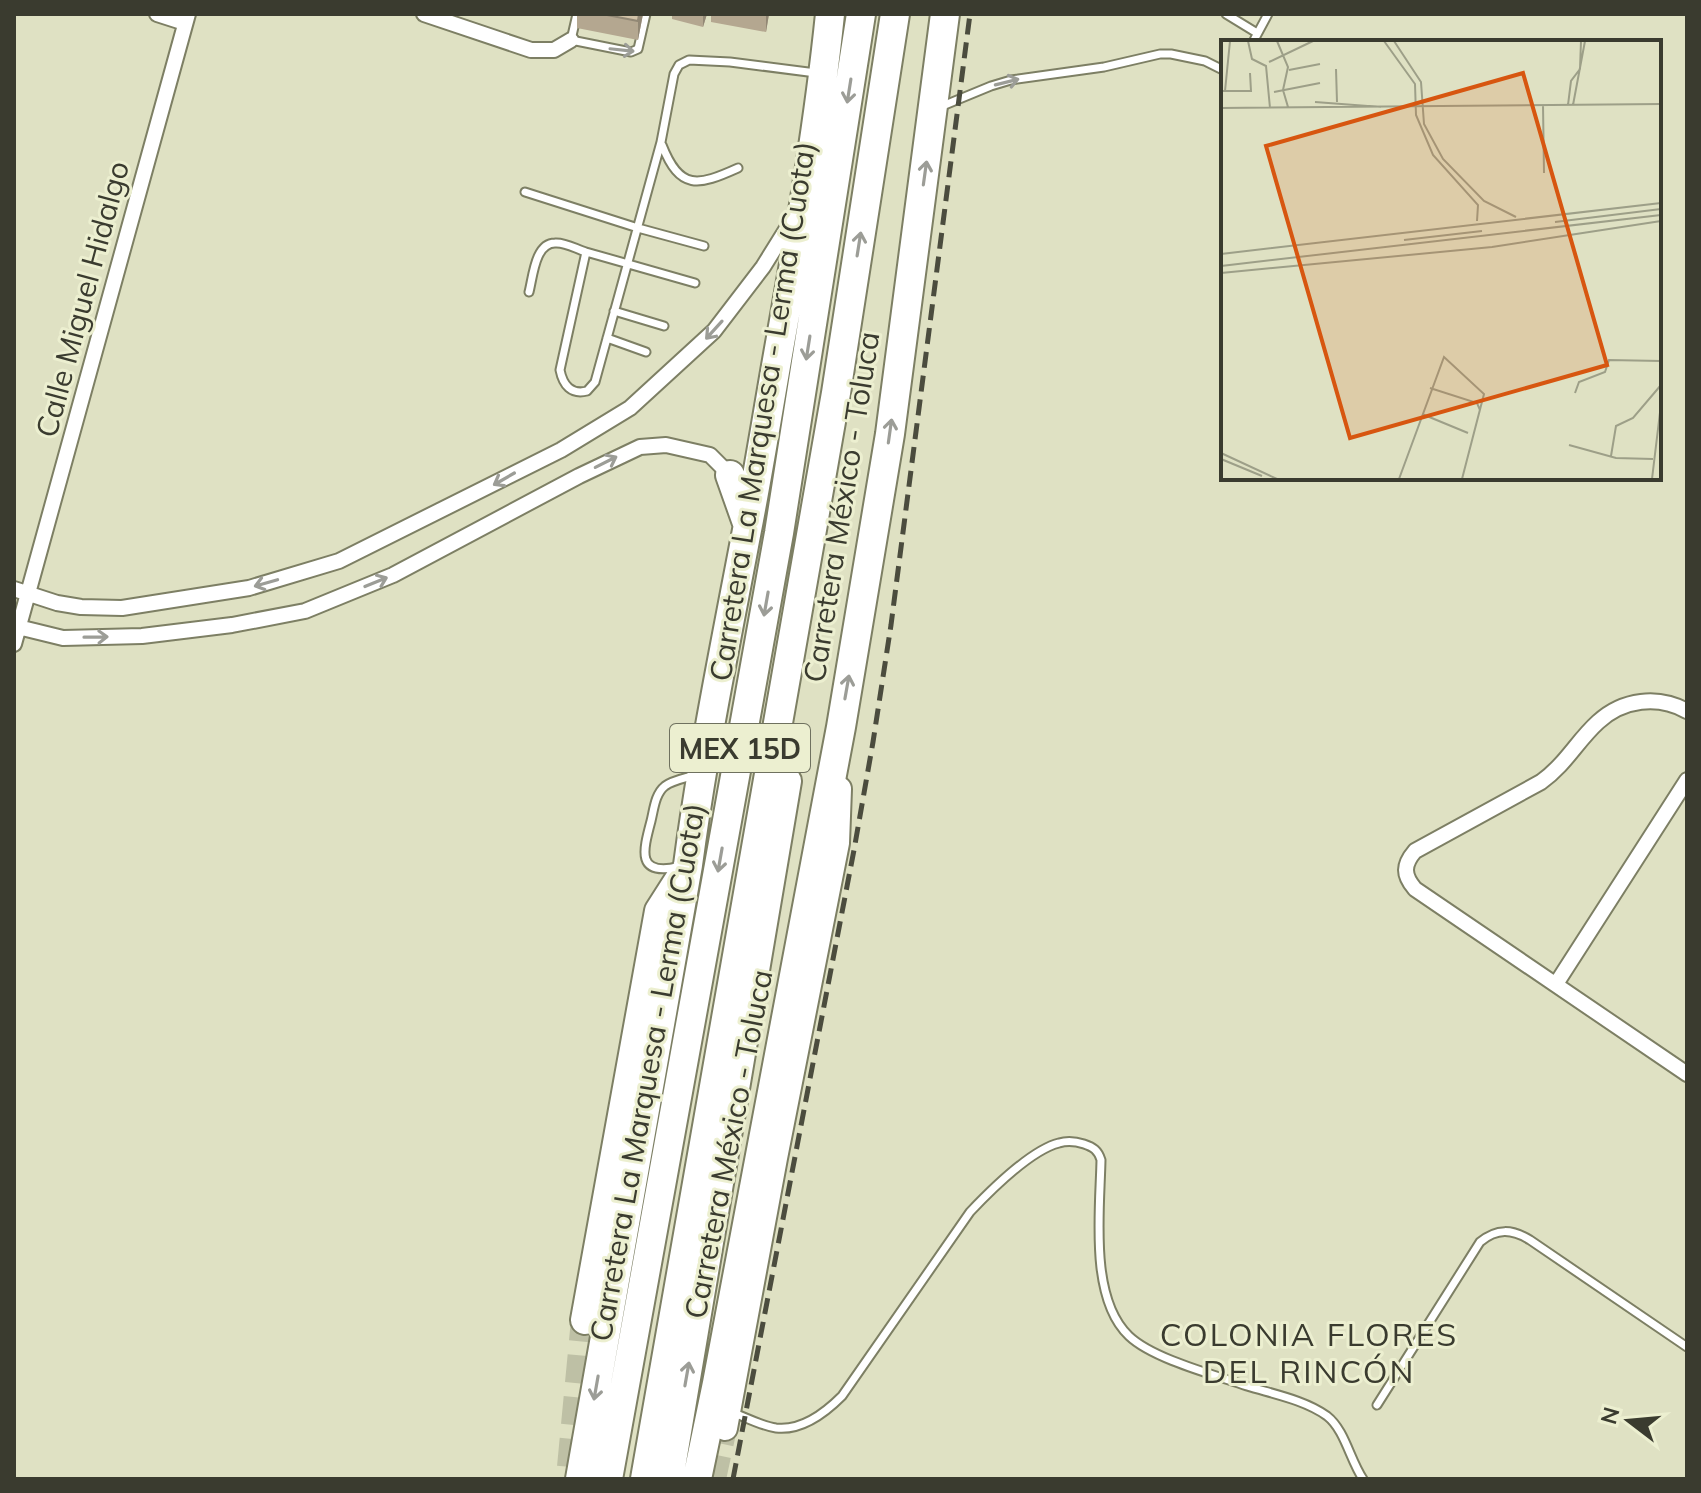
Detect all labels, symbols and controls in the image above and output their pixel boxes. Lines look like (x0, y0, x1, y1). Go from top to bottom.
inset map (1221, 40, 1661, 480)
one-way arrow (609, 42, 635, 57)
one-way arrow (993, 74, 1019, 89)
one-way arrow (841, 78, 856, 103)
street label: Carretera La Marquesa - Lerma (Cuota) (701, 138, 823, 684)
street label: Calle Miguel Hidalgo (27, 157, 137, 441)
one-way arrow (918, 160, 933, 187)
one-way arrow (852, 231, 867, 257)
one-way arrow (705, 319, 723, 339)
street label: Carretera México - Toluca (794, 329, 888, 685)
one-way arrow (800, 335, 815, 360)
one-way arrow (883, 419, 898, 444)
one-way arrow (594, 454, 618, 470)
one-way arrow (492, 472, 516, 487)
one-way arrow (363, 574, 388, 588)
one-way arrow (254, 576, 280, 591)
one-way arrow (757, 591, 772, 617)
one-way arrow (82, 630, 109, 645)
one-way arrow (841, 675, 856, 700)
road number: MEX 15D (670, 724, 810, 772)
street label: Carretera La Marquesa - Lerma (Cuota) (581, 800, 713, 1344)
one-way arrow (712, 847, 727, 873)
street label: Carretera México - Toluca (676, 966, 780, 1322)
district label: COLONIA FLORES DEL RINCÓN (1160, 1314, 1458, 1391)
one-way arrow (680, 1362, 695, 1387)
one-way arrow (588, 1375, 603, 1400)
north arrow (1589, 1381, 1669, 1461)
text: N (1594, 1404, 1626, 1427)

